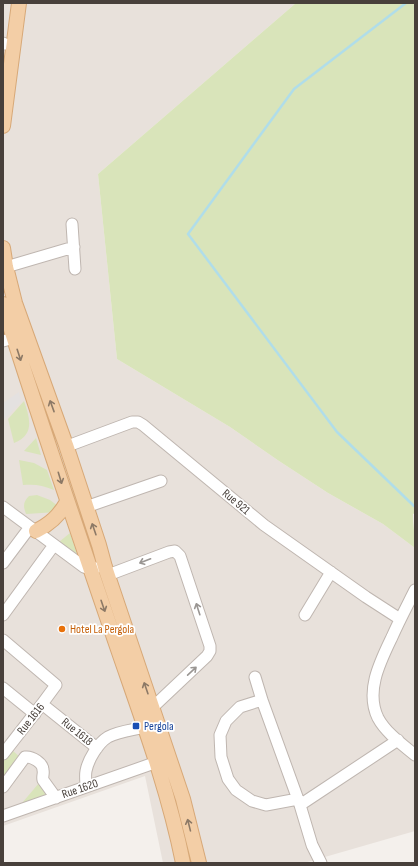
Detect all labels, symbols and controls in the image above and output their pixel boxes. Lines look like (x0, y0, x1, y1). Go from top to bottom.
one-way arrow (16, 348, 23, 361)
one-way arrow (48, 401, 56, 413)
one-way arrow (57, 472, 64, 485)
street label: Rue 921 (219, 486, 254, 518)
one-way arrow (89, 524, 97, 536)
one-way arrow (139, 558, 151, 565)
one-way arrow (100, 599, 107, 612)
one-way arrow (193, 603, 201, 615)
place label: Hotel La Pergola (70, 622, 135, 637)
marker: Hotel La Pergola (57, 624, 67, 634)
one-way arrow (187, 666, 197, 676)
one-way arrow (142, 682, 150, 694)
street label: Rue 1616 (14, 700, 48, 738)
street label: Rue 1618 (58, 715, 96, 749)
place label: Pergola (144, 719, 174, 734)
marker: Pergola (131, 721, 141, 731)
street label: Rue 1620 (60, 776, 100, 802)
one-way arrow (185, 819, 193, 832)

